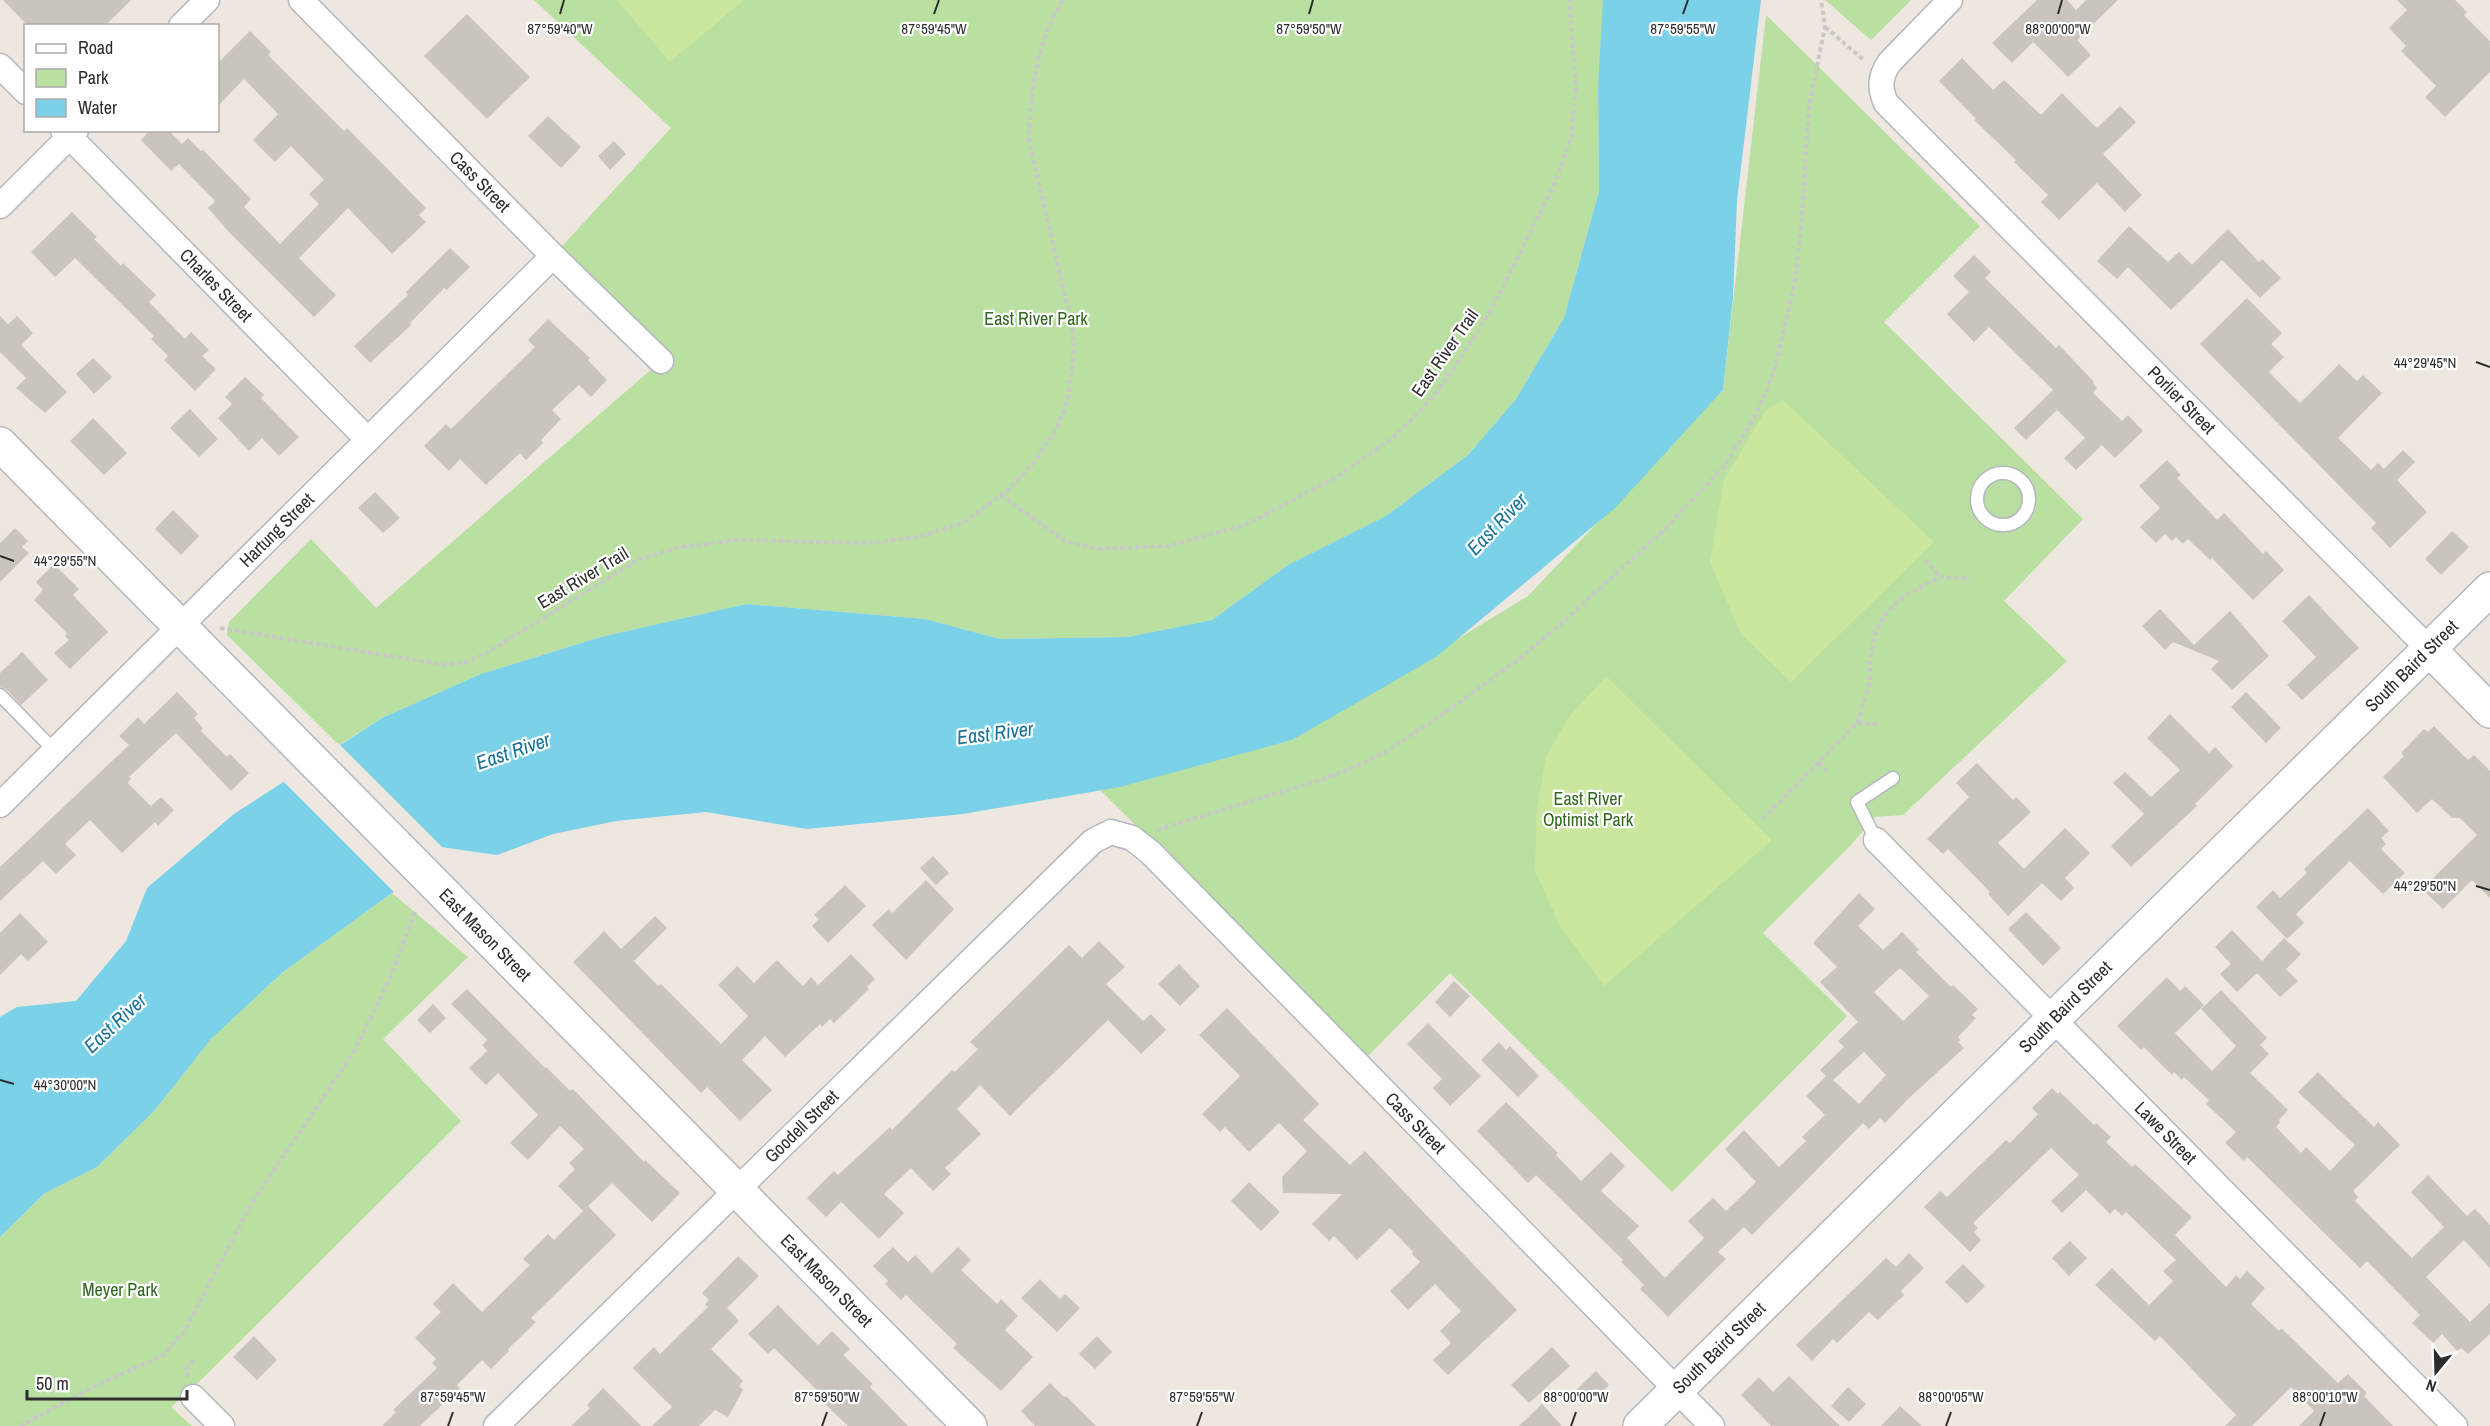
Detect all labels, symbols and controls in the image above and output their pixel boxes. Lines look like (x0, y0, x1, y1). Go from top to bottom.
text: 87°59'40"W (527, 18, 593, 39)
text: 87°59'45"W (901, 18, 967, 39)
text: 87°59'50"W (1276, 18, 1342, 39)
text: 87°59'55"W (1650, 18, 1716, 39)
text: 88°00'00"W (2025, 18, 2091, 39)
legend (24, 24, 219, 132)
text: Road (78, 35, 113, 60)
text: Park (78, 65, 109, 90)
text: Water (78, 95, 117, 120)
street label: Cass Street (444, 145, 516, 218)
street label: Charles Street (174, 243, 258, 327)
street label: East River Trail (1405, 304, 1484, 402)
park label: East River Park (984, 306, 1088, 331)
text: 44°29'45"N (2394, 352, 2456, 373)
street label: Porlier Street (2142, 360, 2221, 439)
water label: East River (1460, 486, 1533, 561)
street label: Hartung Street (234, 487, 319, 573)
street label: East River Trail (533, 541, 633, 614)
text: 44°29'55"N (34, 550, 96, 571)
street label: South Baird Street (2359, 614, 2463, 717)
water label: East River (955, 714, 1035, 751)
water label: East River (472, 725, 554, 776)
park label: East River Optimist Park (1543, 786, 1634, 832)
text: 44°29'50"N (2394, 875, 2456, 896)
street label: East Mason Street (434, 883, 537, 987)
street label: South Baird Street (2013, 955, 2117, 1058)
water label: East River (77, 986, 152, 1059)
text: 44°30'00"N (34, 1074, 96, 1095)
street label: Goodell Street (759, 1084, 844, 1168)
street label: Cass Street (1380, 1086, 1452, 1159)
street label: Lawe Street (2129, 1096, 2203, 1170)
street label: East Mason Street (775, 1228, 878, 1332)
park label: Meyer Park (82, 1277, 158, 1302)
street label: South Baird Street (1667, 1296, 1771, 1399)
north arrow (2406, 1342, 2466, 1402)
scale bar (27, 1363, 188, 1401)
text: 50 m (36, 1371, 69, 1396)
text: N (2423, 1374, 2439, 1398)
text: 87°59'45"W (420, 1386, 486, 1407)
text: 87°59'50"W (794, 1386, 860, 1407)
text: 87°59'55"W (1169, 1386, 1235, 1407)
text: 88°00'00"W (1543, 1386, 1609, 1407)
text: 88°00'05"W (1918, 1386, 1984, 1407)
text: 88°00'10"W (2292, 1386, 2358, 1407)

